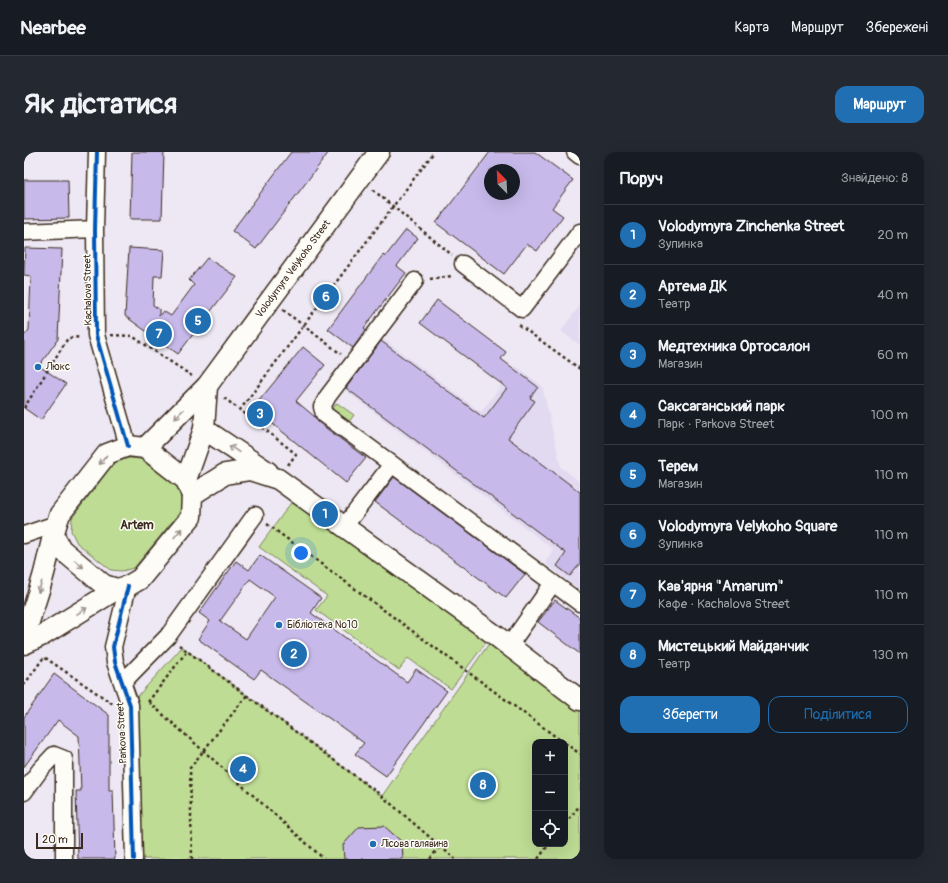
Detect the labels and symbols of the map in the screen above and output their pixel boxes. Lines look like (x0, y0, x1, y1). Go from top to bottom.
north arrow (484, 164, 520, 200)
street label: Volodymyra Velykoho Street (253, 217, 334, 320)
street label: Kachalova Street (81, 253, 95, 326)
pin: 6 (313, 282, 339, 312)
pin: 5 (185, 306, 211, 336)
pin: 7 (146, 319, 172, 349)
place label: Люкс (45, 361, 70, 373)
marker: Люкс (33, 362, 43, 372)
pin: 3 (247, 399, 273, 429)
one-way arrow (174, 409, 184, 419)
one-way arrow (229, 445, 240, 453)
one-way arrow (98, 454, 107, 465)
pin: 1 (312, 499, 338, 529)
district label: Artem (120, 518, 154, 533)
one-way arrow (173, 528, 182, 538)
your location (291, 543, 311, 563)
one-way arrow (74, 560, 85, 569)
one-way arrow (35, 580, 43, 592)
one-way arrow (76, 606, 88, 614)
place label: Бібліотека №10 (287, 619, 358, 631)
marker: Бібліотека №10 (274, 620, 284, 630)
pin: 2 (281, 639, 307, 669)
street label: Parkova Street (114, 701, 130, 764)
pin: 4 (230, 754, 256, 784)
pin: 8 (470, 770, 496, 800)
scale bar (36, 831, 83, 850)
place label: Лісова галявина (380, 838, 448, 850)
marker: Лісова галявина (368, 839, 378, 849)

